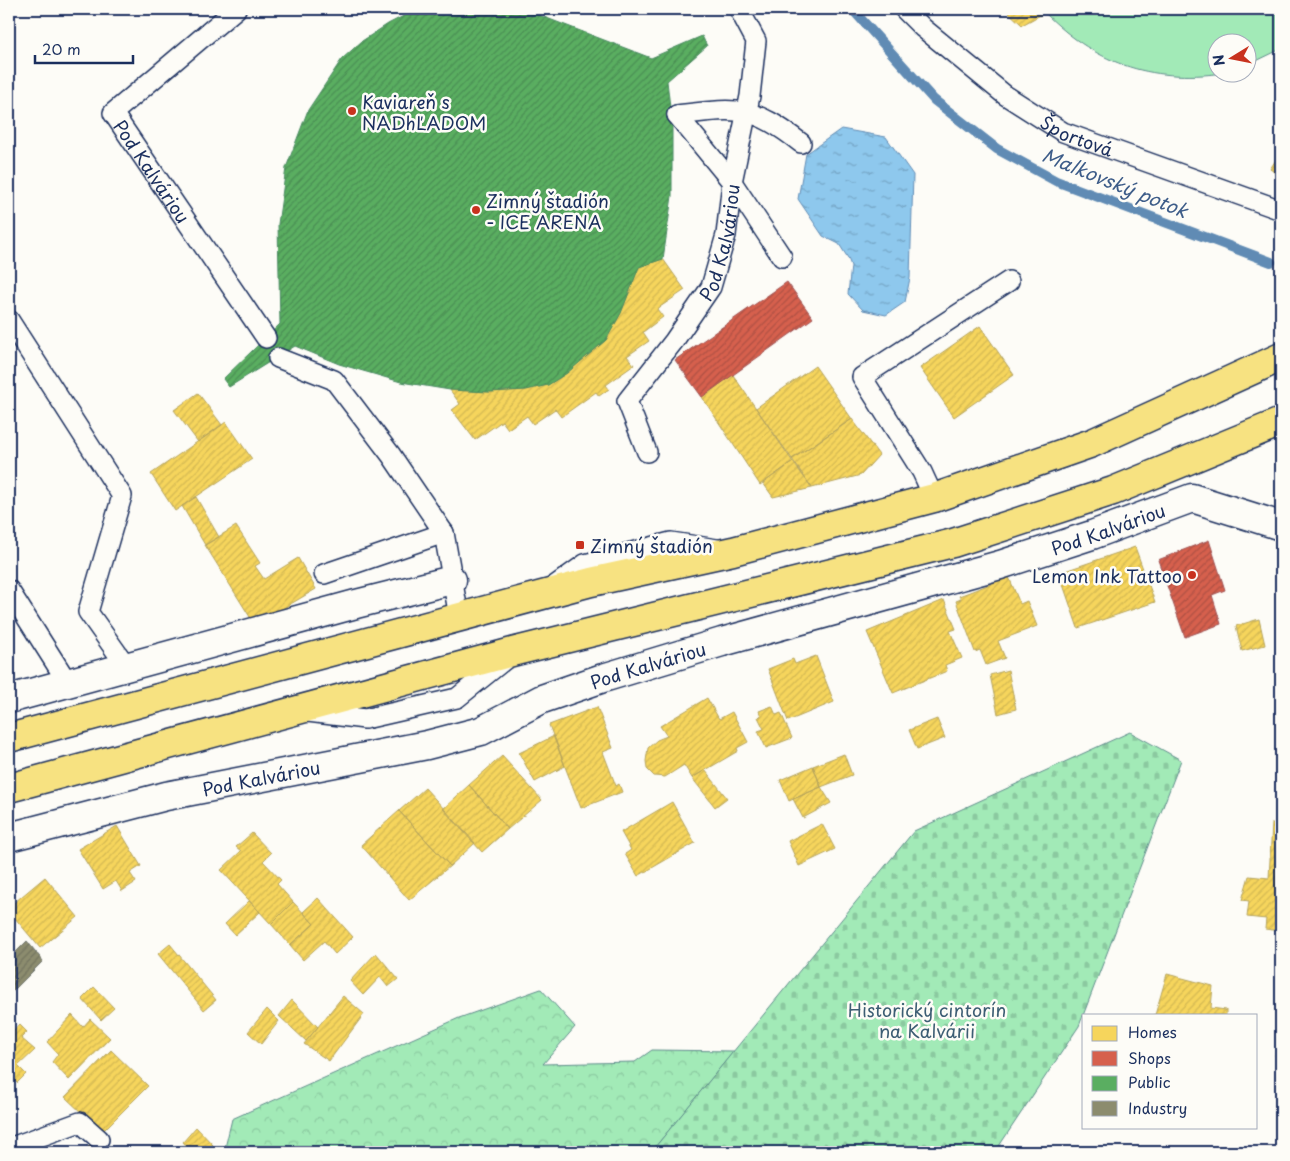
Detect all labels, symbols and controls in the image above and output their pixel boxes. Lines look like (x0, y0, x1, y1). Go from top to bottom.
scale bar (35, 32, 132, 64)
north arrow (1208, 32, 1258, 82)
text: 20 m (42, 37, 81, 60)
text: N (1207, 53, 1230, 68)
place label: Kaviareň s NADhĽADOM (362, 88, 486, 136)
marker: Kaviareň s NADhĽADOM (346, 105, 358, 117)
street label: Športová (1036, 108, 1117, 162)
street label: Pod Kalváriou (107, 114, 197, 228)
water label: Malkovský potok (1038, 140, 1194, 225)
street label: Pod Kalváriou (692, 182, 745, 306)
place label: Zimný štadión - ICE ARENA (486, 187, 609, 235)
marker: Zimný štadión - ICE ARENA (470, 204, 482, 216)
street label: Pod Kalváriou (1047, 496, 1169, 561)
place label: Zimný štadión (590, 532, 713, 559)
marker: Zimný štadión (574, 539, 586, 551)
place label: Lemon Ink Tattoo (1032, 562, 1182, 589)
marker: Lemon Ink Tattoo (1186, 569, 1198, 581)
street label: Pod Kalváriou (586, 634, 709, 695)
street label: Pod Kalváriou (200, 753, 322, 802)
park label: Historický cintorín na Kalvárii (848, 996, 1006, 1044)
legend (1082, 1014, 1258, 1128)
text: Homes (1128, 1020, 1177, 1043)
text: Shops (1128, 1046, 1171, 1069)
text: Public (1128, 1070, 1171, 1093)
text: Industry (1128, 1096, 1187, 1119)

